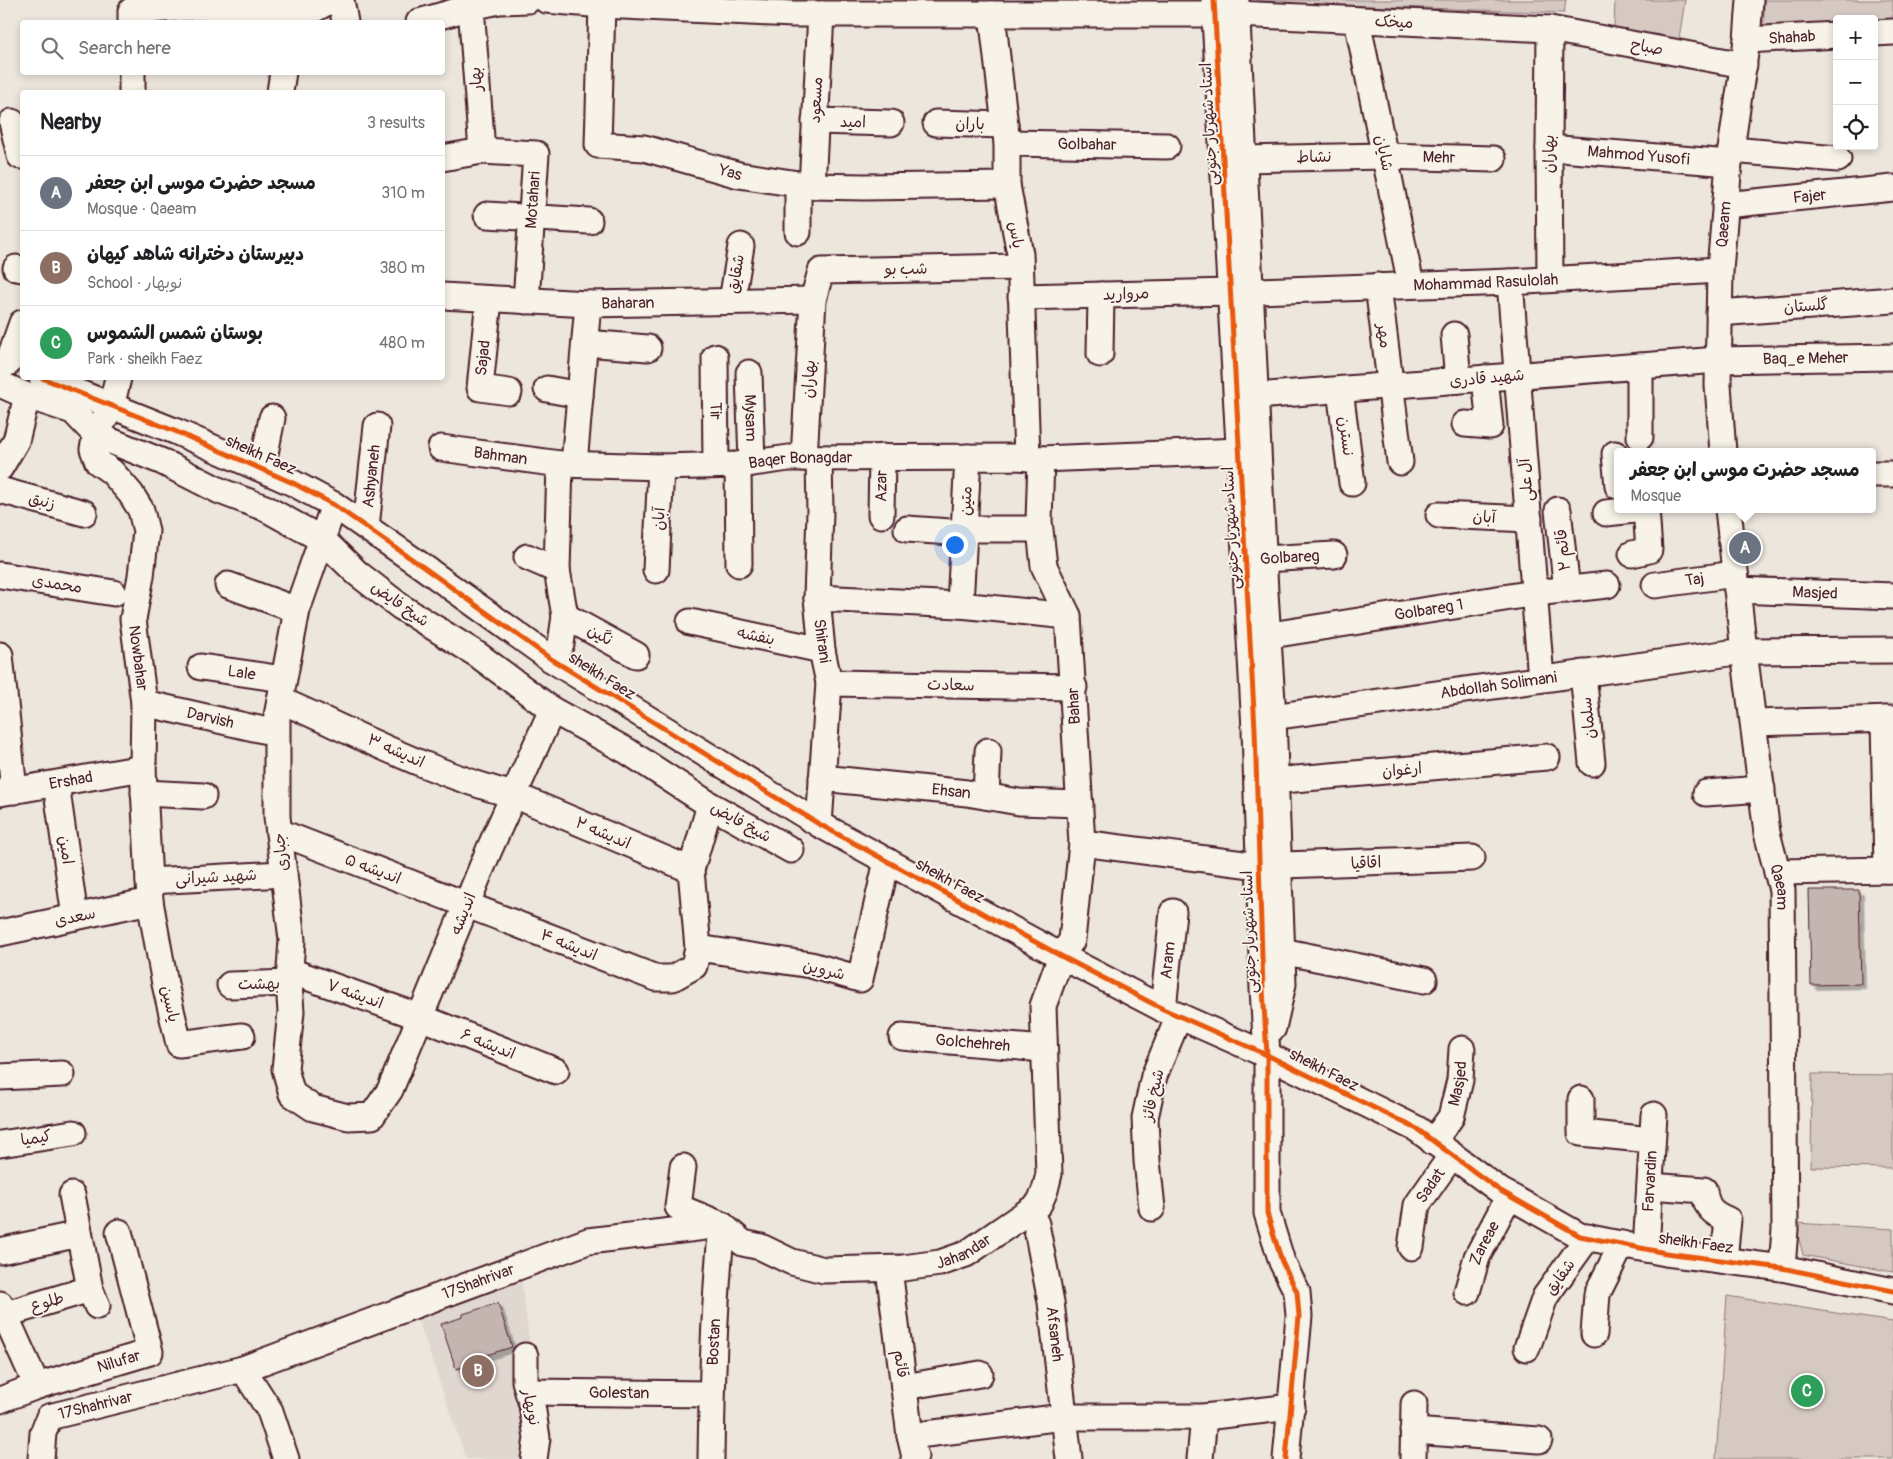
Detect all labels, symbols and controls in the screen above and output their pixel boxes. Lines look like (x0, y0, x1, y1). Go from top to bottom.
street label: میخک (1374, 11, 1414, 33)
map controls (1833, 15, 1878, 150)
button: + (1833, 15, 1878, 60)
search box (20, 20, 445, 75)
street label: Shahab (1768, 26, 1816, 49)
icon: search (38, 34, 66, 62)
street label: صباح (1629, 34, 1665, 60)
text: Search here (78, 36, 171, 60)
button: − (1833, 60, 1878, 105)
street label: استاد شهریار جنوبی (1196, 62, 1222, 186)
street label: بهار (465, 66, 487, 94)
street label: مسعود (805, 76, 827, 124)
button: locate (1833, 105, 1878, 150)
text: Nearby (40, 109, 101, 136)
street label: امید (840, 112, 866, 132)
text: 3 results (367, 113, 425, 133)
street label: باران (955, 114, 985, 134)
street label: شایان (1370, 133, 1398, 173)
street label: Golbahar (1057, 134, 1117, 155)
street label: بهاران (1539, 135, 1559, 173)
street label: Mahmod Yusofi (1587, 141, 1691, 170)
street label: نشاط (1296, 147, 1332, 167)
street label: Mehr (1422, 147, 1456, 168)
street label: Yas (716, 159, 744, 185)
street label: Motahari (521, 170, 545, 229)
text: مسجد حضرت موسی ابن جعفر (87, 171, 316, 195)
text: A (51, 183, 61, 203)
text: 310 m (381, 183, 425, 203)
street label: Fajer (1792, 185, 1827, 208)
text: Mosque · Qaeam (87, 199, 197, 219)
street label: Qaeam (1712, 200, 1736, 249)
street label: یاس (1004, 220, 1028, 250)
text: دبیرستان دخترانه شاهد کیهان (87, 242, 304, 266)
street label: شقایق (723, 253, 749, 295)
text: B (51, 258, 61, 278)
text: 380 m (379, 258, 425, 278)
street label: شب بو (882, 259, 928, 279)
street label: Mohammad Rasulolah (1413, 269, 1559, 295)
text: School · نوبهار (87, 273, 182, 293)
street label: مروارید (1102, 283, 1150, 305)
street label: Baharan (601, 293, 655, 314)
street label: گلستان (1783, 294, 1829, 318)
text: بوستان شمس الشموس (87, 321, 263, 345)
street label: مهر (1372, 321, 1395, 349)
text: C (51, 333, 61, 353)
text: 480 m (379, 333, 425, 353)
street label: Sajad (471, 339, 495, 377)
street label: Baq_e Meher (1763, 348, 1849, 369)
text: Park · sheikh Faez (87, 349, 203, 369)
street label: بهاران (798, 359, 820, 399)
street label: شهید قادری (1449, 365, 1525, 391)
street label: Mysam (740, 394, 761, 442)
street label: Tir (705, 402, 726, 420)
street label: نسترن (1334, 415, 1358, 457)
street label: sheikh Faez (222, 431, 300, 479)
street label: Bahman (472, 442, 529, 470)
street label: Ashyaneh (358, 444, 385, 509)
street label: Baqer Bonagdar (747, 448, 853, 473)
popup (1614, 448, 1876, 513)
street label: آل علی (1514, 457, 1538, 502)
text: مسجد حضرت موسی ابن جعفر (1631, 458, 1859, 482)
street label: استاد شهریار جنوبی (1218, 466, 1244, 590)
street label: Azar (871, 470, 892, 502)
street label: متین (955, 486, 977, 516)
text: Mosque (1631, 486, 1681, 506)
street label: زنبق (27, 488, 57, 514)
street label: آبان (648, 506, 670, 531)
street label: آبان (1472, 506, 1497, 528)
street label: قائم ۲ (1551, 528, 1577, 572)
pin: A (1729, 529, 1761, 567)
your location (942, 532, 968, 558)
street label: Golbareg (1259, 546, 1320, 569)
street label: Taj (1684, 568, 1705, 591)
street label: محمدی (30, 570, 84, 598)
street label: شیخ فایض (367, 577, 433, 631)
street label: Masjed (1792, 582, 1838, 604)
street label: Golbareg 1 (1393, 595, 1465, 625)
street label: Shirani (809, 618, 835, 665)
street label: نگین (584, 620, 616, 650)
street label: بنفشه (735, 622, 777, 650)
street label: Nowbahar (124, 624, 152, 692)
street label: sheikh Faez (565, 648, 639, 704)
street label: Lale (226, 661, 257, 685)
street label: Abdollah Solimani (1439, 667, 1558, 703)
street label: سعادت (927, 675, 975, 695)
street label: Bahar (1063, 687, 1085, 725)
street label: سلمان (1576, 696, 1600, 740)
street label: Darvish (185, 703, 236, 733)
street label: اندیشه ۳ (364, 730, 428, 772)
street label: ارغوان (1381, 758, 1423, 782)
street label: Ershad (48, 767, 94, 794)
street label: Ehsan (931, 779, 972, 803)
street label: شیخ فایض (707, 797, 775, 847)
street label: اندیشه ۲ (572, 812, 634, 854)
street label: جباری (269, 832, 293, 872)
street label: امین (54, 834, 78, 866)
street label: اندیشه ۵ (342, 849, 404, 889)
street label: اقاقیا (1350, 852, 1382, 874)
street label: sheikh Faez (912, 854, 988, 908)
street label: Qaeam (1766, 862, 1792, 910)
street label: شهید شیرانی (175, 865, 257, 889)
street label: استاد شهریار جنوبی (1237, 870, 1261, 994)
street label: اندیشه (445, 890, 481, 938)
street label: سعدی (53, 903, 97, 931)
street label: اندیشه ۴ (538, 925, 600, 965)
street label: Aram (1156, 940, 1180, 980)
street label: شروین (801, 955, 847, 985)
street label: بهشت (238, 974, 280, 994)
street label: اندیشه ۷ (324, 975, 386, 1013)
street label: یاسین (156, 984, 184, 1024)
street label: اندیشه ۶ (458, 1024, 518, 1064)
street label: Golchehreh (935, 1030, 1011, 1056)
street label: sheikh Faez (1286, 1044, 1362, 1096)
street label: Masjed (1444, 1060, 1471, 1108)
street label: شیخ فائز (1137, 1067, 1169, 1125)
street label: کیمیا (19, 1126, 53, 1150)
street label: Farvardin (1638, 1150, 1662, 1212)
street label: Sadat (1411, 1164, 1450, 1207)
street label: Zareae (1465, 1218, 1504, 1267)
street label: sheikh Faez (1657, 1228, 1735, 1258)
street label: Jahandar (933, 1229, 995, 1274)
street label: شقایق (1540, 1255, 1580, 1299)
street label: 17Shahrivar (439, 1259, 518, 1304)
street label: طلوع (28, 1288, 67, 1317)
street label: Afsaneh (1042, 1305, 1068, 1363)
street label: Bostan (703, 1318, 725, 1366)
street label: Nilufar (95, 1345, 143, 1377)
street label: قائم (887, 1349, 913, 1379)
pin: B (462, 1352, 494, 1390)
pin: C (1791, 1372, 1823, 1410)
street label: Golestan (589, 1383, 649, 1403)
street label: نوبهار (517, 1386, 545, 1427)
street label: 17Shahrivar (56, 1387, 135, 1424)

